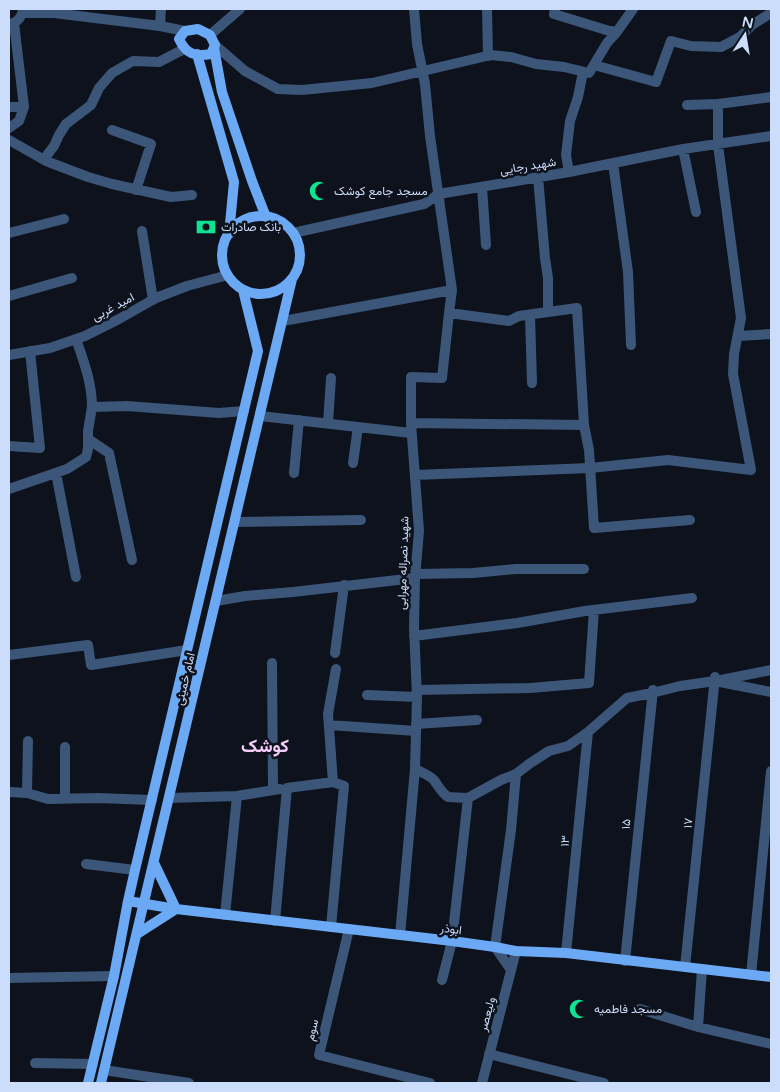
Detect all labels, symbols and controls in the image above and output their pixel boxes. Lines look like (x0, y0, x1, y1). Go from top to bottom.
north arrow (720, 10, 770, 60)
text: N (740, 13, 755, 32)
street label: شهید رجایی (499, 155, 557, 178)
mosque icon: مسجد جامع کوشک (308, 180, 330, 202)
place label: مسجد جامع کوشک (334, 184, 428, 200)
bank icon: بانک صادرات (195, 216, 217, 238)
place label: بانک صادرات (221, 220, 281, 235)
street label: امید غربی (89, 290, 137, 325)
street label: شهید نصراله مهرابی (394, 516, 413, 610)
street label: امام خمینی (172, 651, 199, 707)
district label: کوشک (241, 735, 289, 757)
street label: ۱۷ (680, 817, 696, 829)
street label: ۱۵ (618, 818, 634, 830)
street label: ۱۳ (557, 835, 573, 847)
street label: ابوذر (438, 921, 463, 938)
street label: ولیعصر (475, 995, 499, 1034)
mosque icon: مسجد فاطمیه (568, 998, 590, 1020)
place label: مسجد فاطمیه (594, 1002, 662, 1016)
street label: سوم (303, 1018, 322, 1042)

